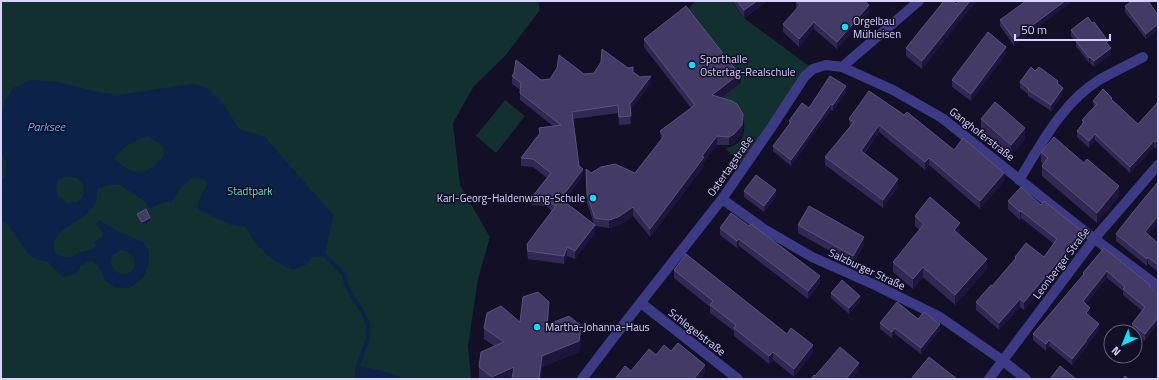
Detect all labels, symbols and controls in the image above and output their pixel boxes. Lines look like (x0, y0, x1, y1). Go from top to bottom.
place label: Orgelbau Mühleisen (853, 13, 901, 42)
scale bar (1015, 16, 1110, 42)
text: 50 m (1021, 20, 1047, 39)
marker: Orgelbau Mühleisen (840, 22, 850, 32)
place label: Sporthalle Ostertag-Realschule (700, 51, 796, 80)
marker: Sporthalle Ostertag-Realschule (687, 60, 697, 70)
street label: Ganghoferstraße (946, 103, 1018, 165)
water label: Parksee (27, 117, 66, 136)
street label: Ostertagstraße (703, 132, 757, 200)
park label: Stadtpark (227, 183, 273, 199)
place label: Karl-Georg-Haldenwang-Schule (437, 190, 585, 206)
marker: Karl-Georg-Haldenwang-Schule (588, 193, 598, 203)
street label: Leonberger Straße (1029, 224, 1094, 302)
street label: Salzburger Straße (826, 244, 908, 294)
street label: Schlegelstraße (665, 305, 729, 360)
place label: Martha-Johanna-Haus (545, 319, 650, 335)
marker: Martha-Johanna-Haus (532, 322, 542, 332)
north arrow (1103, 324, 1143, 364)
text: N (1108, 343, 1124, 360)

